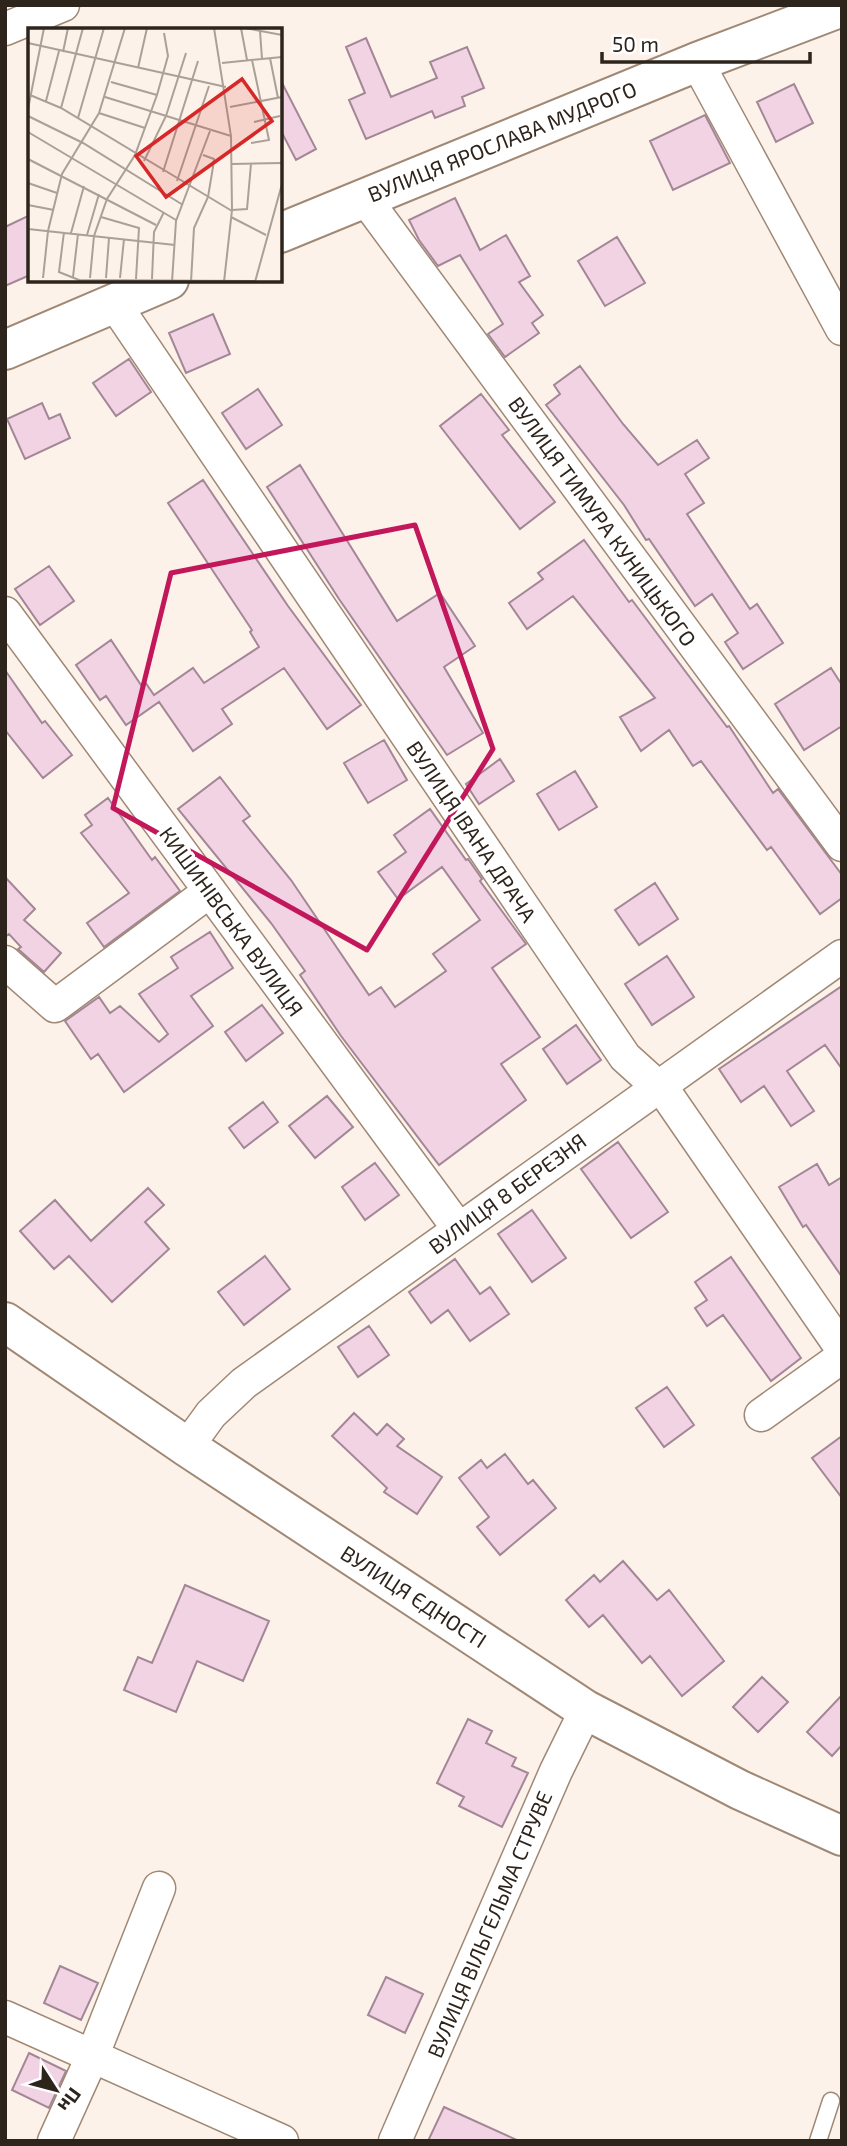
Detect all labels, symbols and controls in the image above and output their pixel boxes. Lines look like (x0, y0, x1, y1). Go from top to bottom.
scale bar (602, 21, 810, 65)
inset map (28, 28, 282, 282)
text: 50 m (612, 31, 659, 56)
street label: ВУЛИЦЯ ЯРОСЛАВА МУДРОГО (364, 76, 640, 206)
street label: ВУЛИЦЯ ТИМУРА КУНИЦЬКОГО (504, 391, 702, 651)
street label: ВУЛИЦЯ ІВАНА ДРАЧА (402, 736, 542, 926)
street label: КИШИНІВСЬКА ВУЛИЦЯ (155, 821, 309, 1021)
street label: ВУЛИЦЯ 8 БЕРЕЗНЯ (423, 1127, 591, 1259)
street label: ВУЛИЦЯ ЄДНОСТІ (337, 1540, 491, 1652)
street label: ВУЛИЦЯ ВІЛЬГЕЛЬМА СТРУВЕ (421, 1787, 557, 2061)
north arrow (21, 2055, 91, 2125)
text: Пн (54, 2084, 87, 2117)

